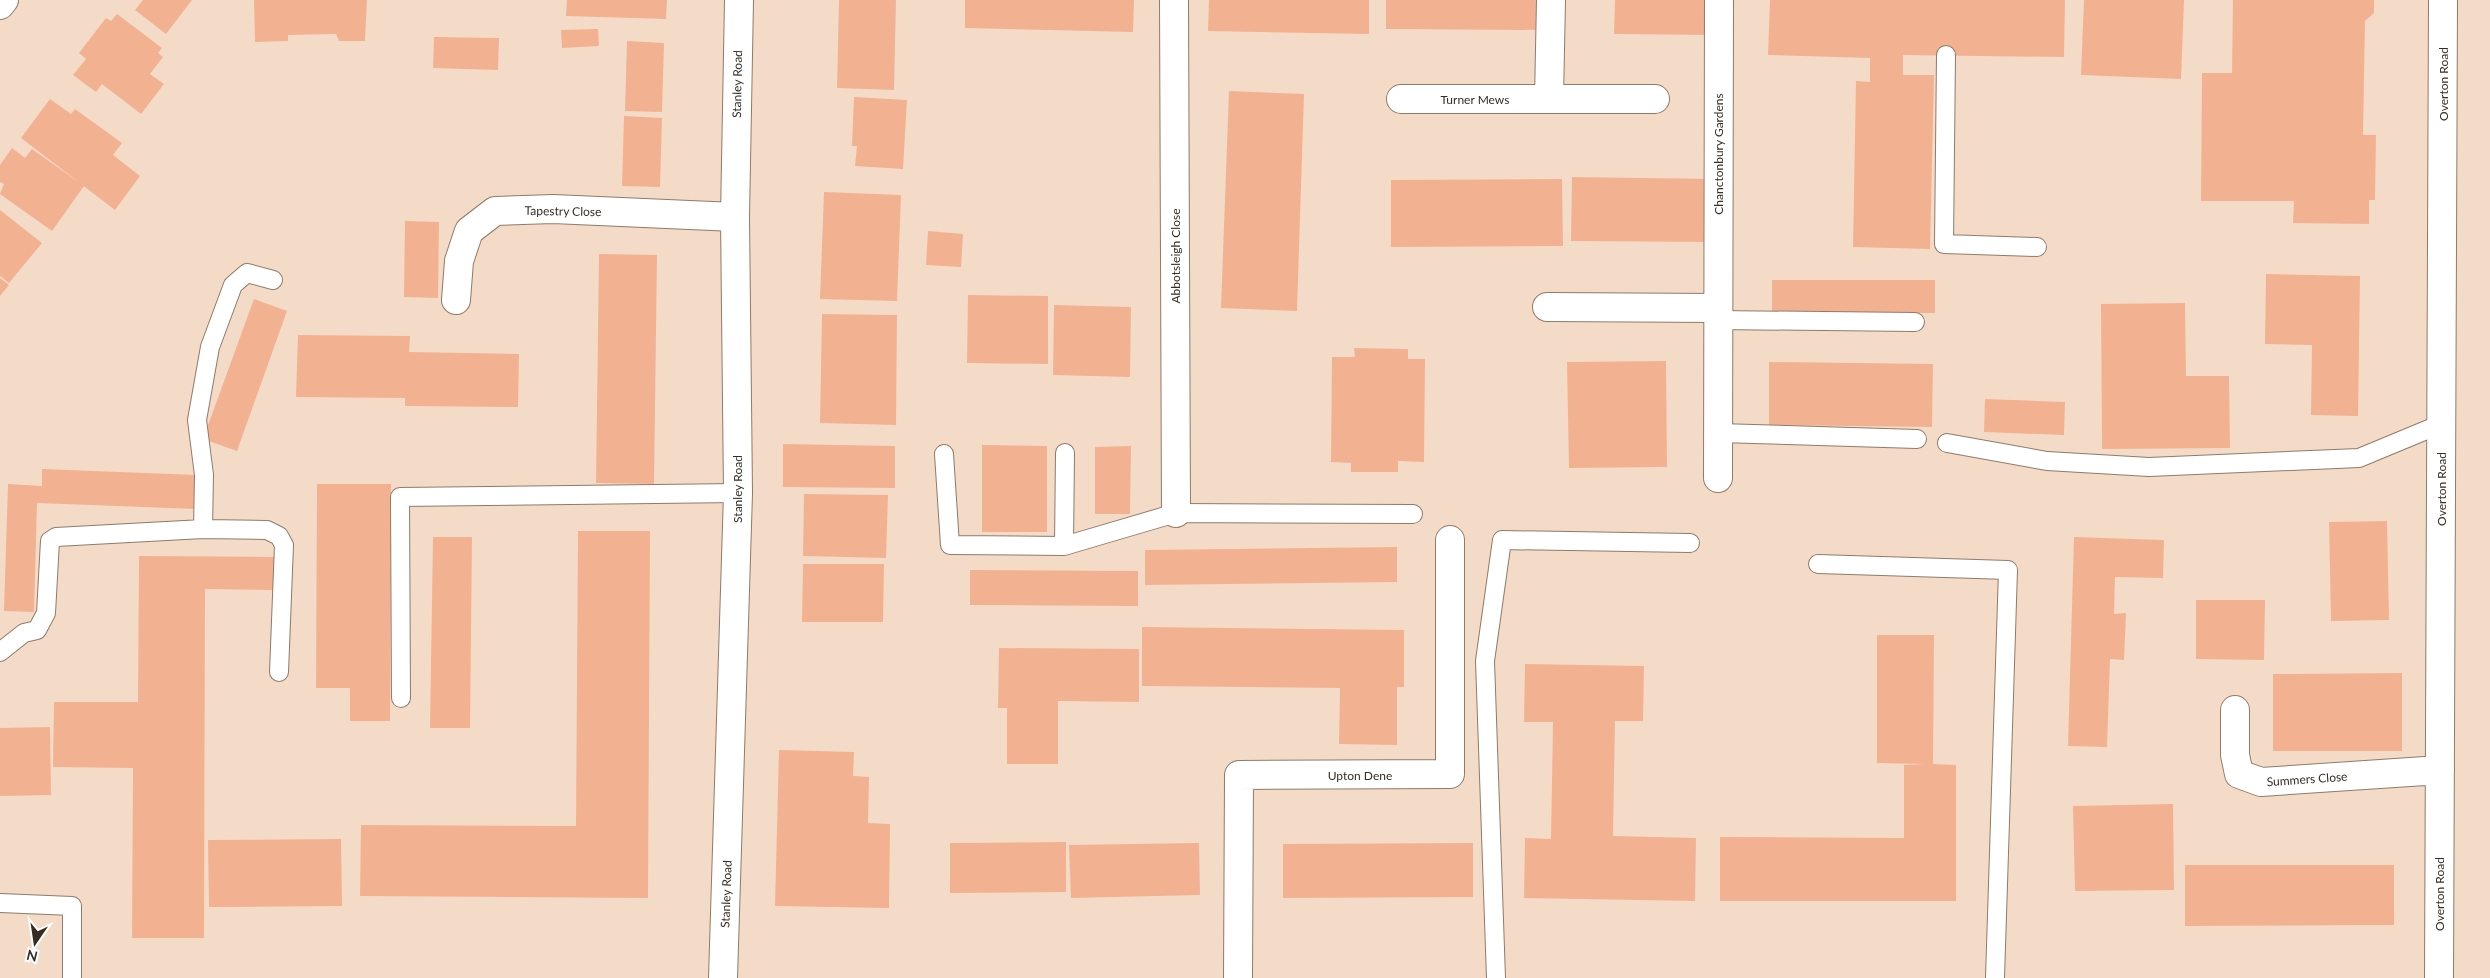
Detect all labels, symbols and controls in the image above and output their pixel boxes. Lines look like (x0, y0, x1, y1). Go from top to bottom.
street label: Overton Road (2436, 47, 2451, 121)
street label: Stanley Road (729, 50, 745, 118)
street label: Turner Mews (1441, 92, 1509, 107)
street label: Chanctonbury Gardens (1711, 93, 1726, 215)
street label: Tapestry Close (524, 203, 602, 219)
street label: Abbotsleigh Close (1168, 209, 1183, 303)
street label: Overton Road (2434, 452, 2449, 526)
street label: Stanley Road (730, 455, 745, 523)
street label: Upton Dene (1328, 768, 1392, 783)
street label: Summers Close (2266, 769, 2348, 789)
street label: Overton Road (2432, 857, 2447, 931)
street label: Stanley Road (717, 860, 735, 928)
north arrow (10, 918, 60, 968)
text: N (25, 947, 39, 966)

